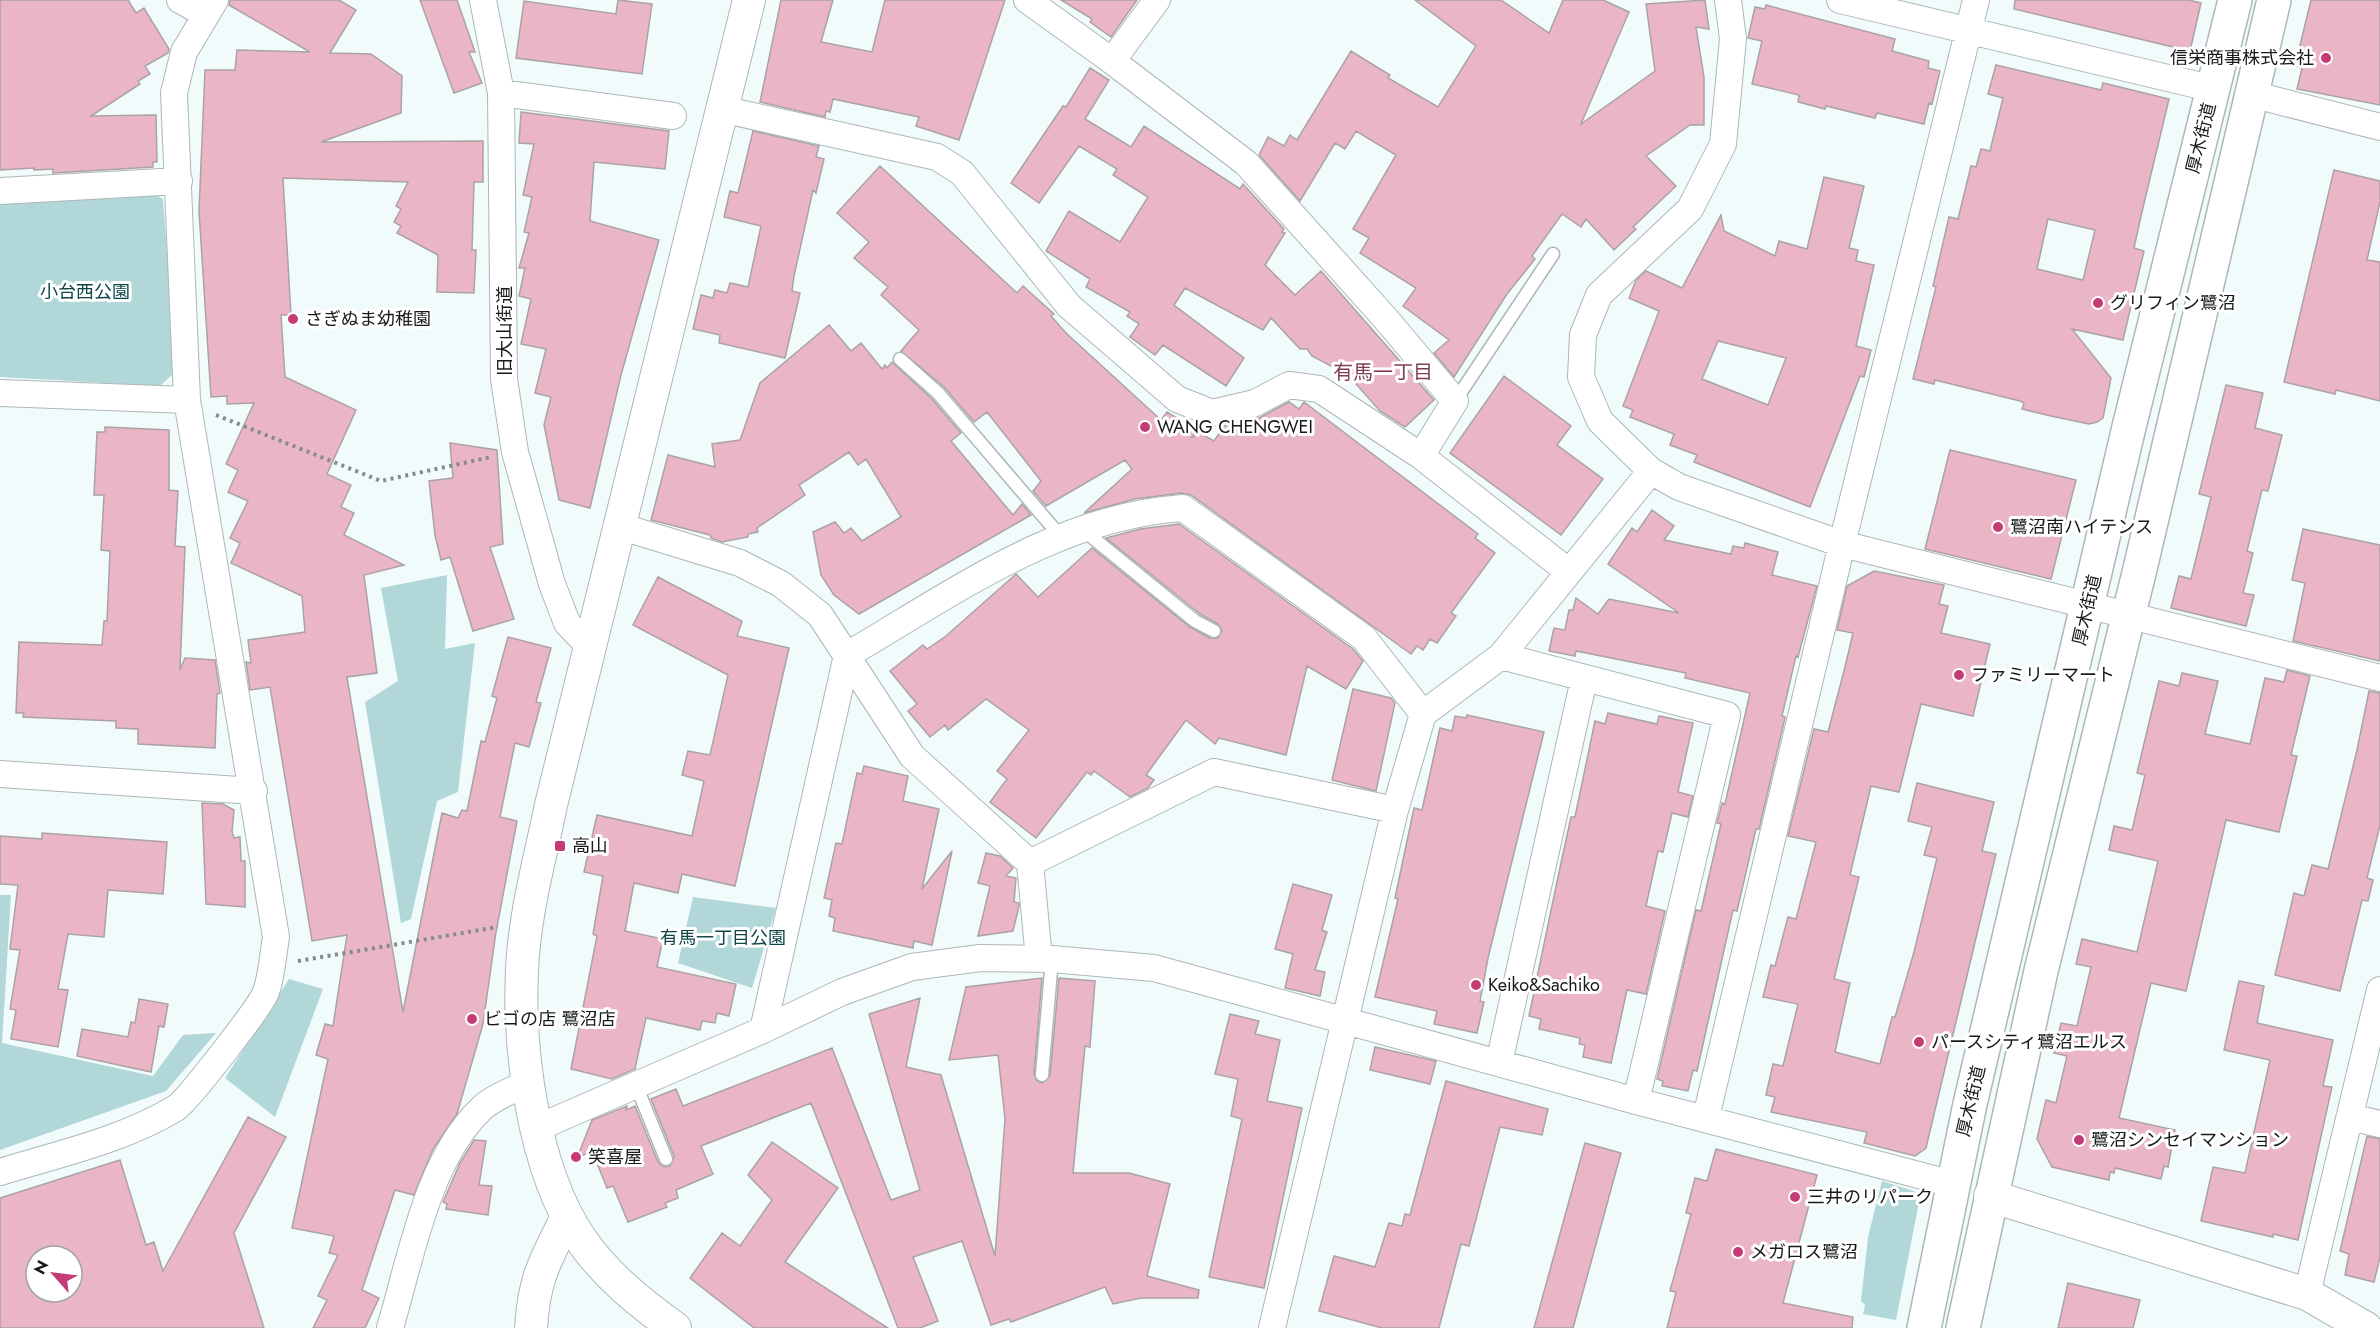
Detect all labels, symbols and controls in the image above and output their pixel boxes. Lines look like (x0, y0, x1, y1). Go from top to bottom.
place label: 信栄商事株式会社 (2170, 45, 2314, 71)
marker: 信栄商事株式会社 (2319, 51, 2333, 65)
street label: 厚木街道 (2180, 100, 2222, 176)
park label: 小台西公園 (40, 279, 130, 305)
street label: 旧大山街道 (492, 286, 518, 376)
place label: グリフィン鷺沼 (2110, 290, 2236, 316)
marker: グリフィン鷺沼 (2091, 296, 2105, 310)
place label: さぎぬま幼稚園 (305, 306, 431, 332)
marker: さぎぬま幼稚園 (286, 312, 300, 326)
district label: 有馬一丁目 (1333, 358, 1433, 387)
place label: WANG CHENGWEI (1157, 414, 1313, 440)
marker: WANG CHENGWEI (1138, 420, 1152, 434)
place label: 鷺沼南ハイテンス (2010, 514, 2153, 540)
marker: 鷺沼南ハイテンス (1991, 520, 2005, 534)
street label: 厚木街道 (2066, 572, 2108, 648)
place label: ファミリーマート (1971, 662, 2115, 688)
marker: ファミリーマート (1952, 668, 1966, 682)
place label: 高山 (572, 833, 608, 859)
marker: 高山 (553, 839, 567, 853)
park label: 有馬一丁目公園 (660, 925, 786, 951)
place label: Keiko&Sachiko (1488, 972, 1600, 998)
marker: Keiko&Sachiko (1469, 978, 1483, 992)
place label: ビゴの店 鷺沼店 (484, 1006, 615, 1032)
marker: ビゴの店 鷺沼店 (465, 1012, 479, 1026)
place label: パースシティ鷺沼エルス (1931, 1029, 2127, 1055)
marker: パースシティ鷺沼エルス (1912, 1035, 1926, 1049)
street label: 厚木街道 (1950, 1063, 1992, 1139)
place label: 鷺沼シンセイマンション (2091, 1127, 2289, 1153)
marker: 鷺沼シンセイマンション (2072, 1133, 2086, 1147)
place label: 笑喜屋 (588, 1144, 642, 1170)
marker: 笑喜屋 (569, 1150, 583, 1164)
place label: 三井のリパーク (1807, 1184, 1933, 1210)
marker: 三井のリパーク (1788, 1190, 1802, 1204)
place label: メガロス鷺沼 (1750, 1239, 1858, 1265)
north arrow (24, 1244, 84, 1304)
marker: メガロス鷺沼 (1731, 1245, 1745, 1259)
text: N (28, 1256, 54, 1278)

